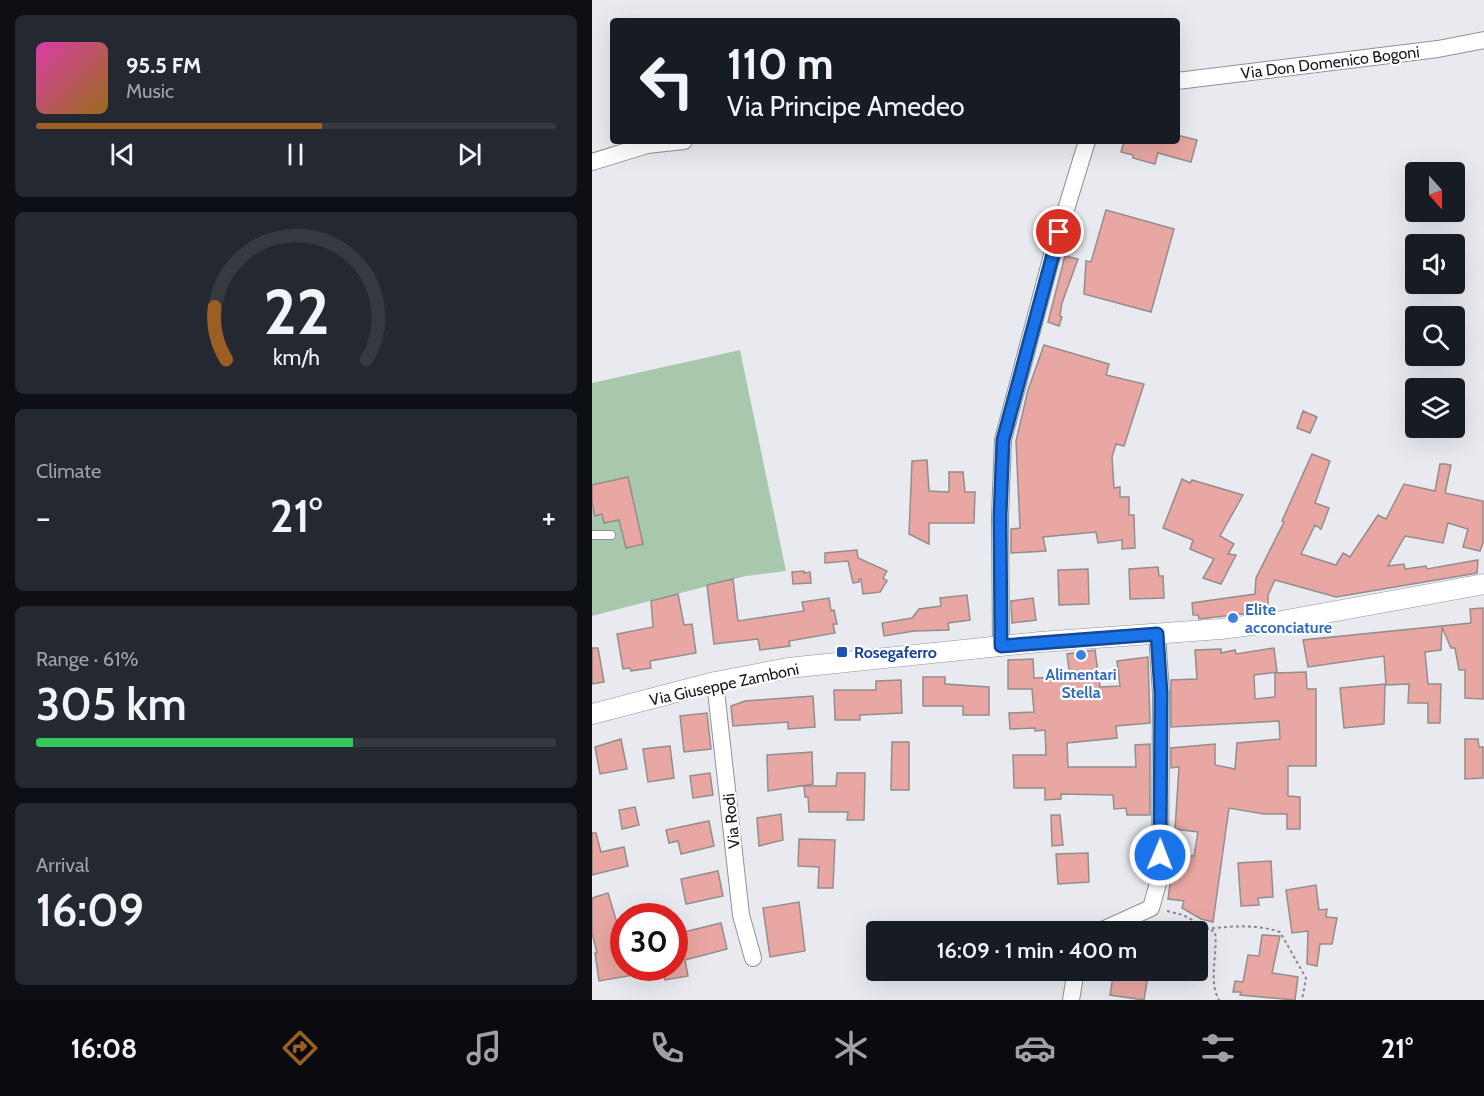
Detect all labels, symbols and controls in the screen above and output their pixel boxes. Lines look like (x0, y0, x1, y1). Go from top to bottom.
text: 110 m (727, 38, 834, 90)
icon: left (628, 42, 706, 120)
street label: Via Don Domenico Bogoni (1240, 42, 1421, 83)
text: 95.5 FM (126, 52, 201, 79)
text: Music (126, 79, 174, 103)
text: Via Principe Amedeo (727, 90, 965, 123)
icon: previous (106, 138, 139, 171)
icon: pause (279, 138, 312, 171)
icon: next (453, 138, 486, 171)
north arrow (1405, 162, 1465, 222)
map controls (1405, 162, 1465, 438)
pin (1033, 206, 1084, 257)
icon: arrive (1042, 215, 1075, 248)
button: sound (1405, 234, 1465, 294)
text: 22 (263, 274, 329, 350)
button: search (1405, 306, 1465, 366)
text: km/h (273, 344, 319, 370)
button: layers (1405, 378, 1465, 438)
text: Climate (36, 459, 101, 483)
text: 21° (270, 489, 322, 543)
text: − (36, 497, 51, 537)
text: + (541, 497, 556, 537)
place label: Elite acconciature (1245, 600, 1332, 637)
marker: Elite acconciature (1226, 611, 1240, 625)
place label: Rosegaferro (854, 643, 937, 662)
marker: Rosegaferro (835, 645, 849, 659)
text: Range · 61% (36, 647, 138, 671)
marker: Alimentari Stella (1074, 648, 1088, 662)
street label: Via Giuseppe Zamboni (648, 659, 801, 710)
place label: Alimentari Stella (1045, 665, 1117, 702)
text: 305 km (36, 677, 187, 731)
street label: Via Rodi (719, 792, 744, 850)
position arrow (1128, 823, 1192, 887)
text: Arrival (36, 853, 89, 877)
text: 16:09 (36, 883, 144, 937)
speed limit sign: 30 (610, 903, 688, 981)
text: 16:09 · 1 min · 400 m (937, 937, 1137, 964)
icon: directions (279, 1027, 321, 1069)
icon: music (463, 1027, 505, 1069)
icon: phone (646, 1027, 688, 1069)
icon: climate (830, 1027, 872, 1069)
icon: car (1014, 1027, 1056, 1069)
icon: filters (1197, 1027, 1239, 1069)
text: 16:08 (71, 1032, 137, 1065)
text: 21° (1381, 1032, 1413, 1065)

